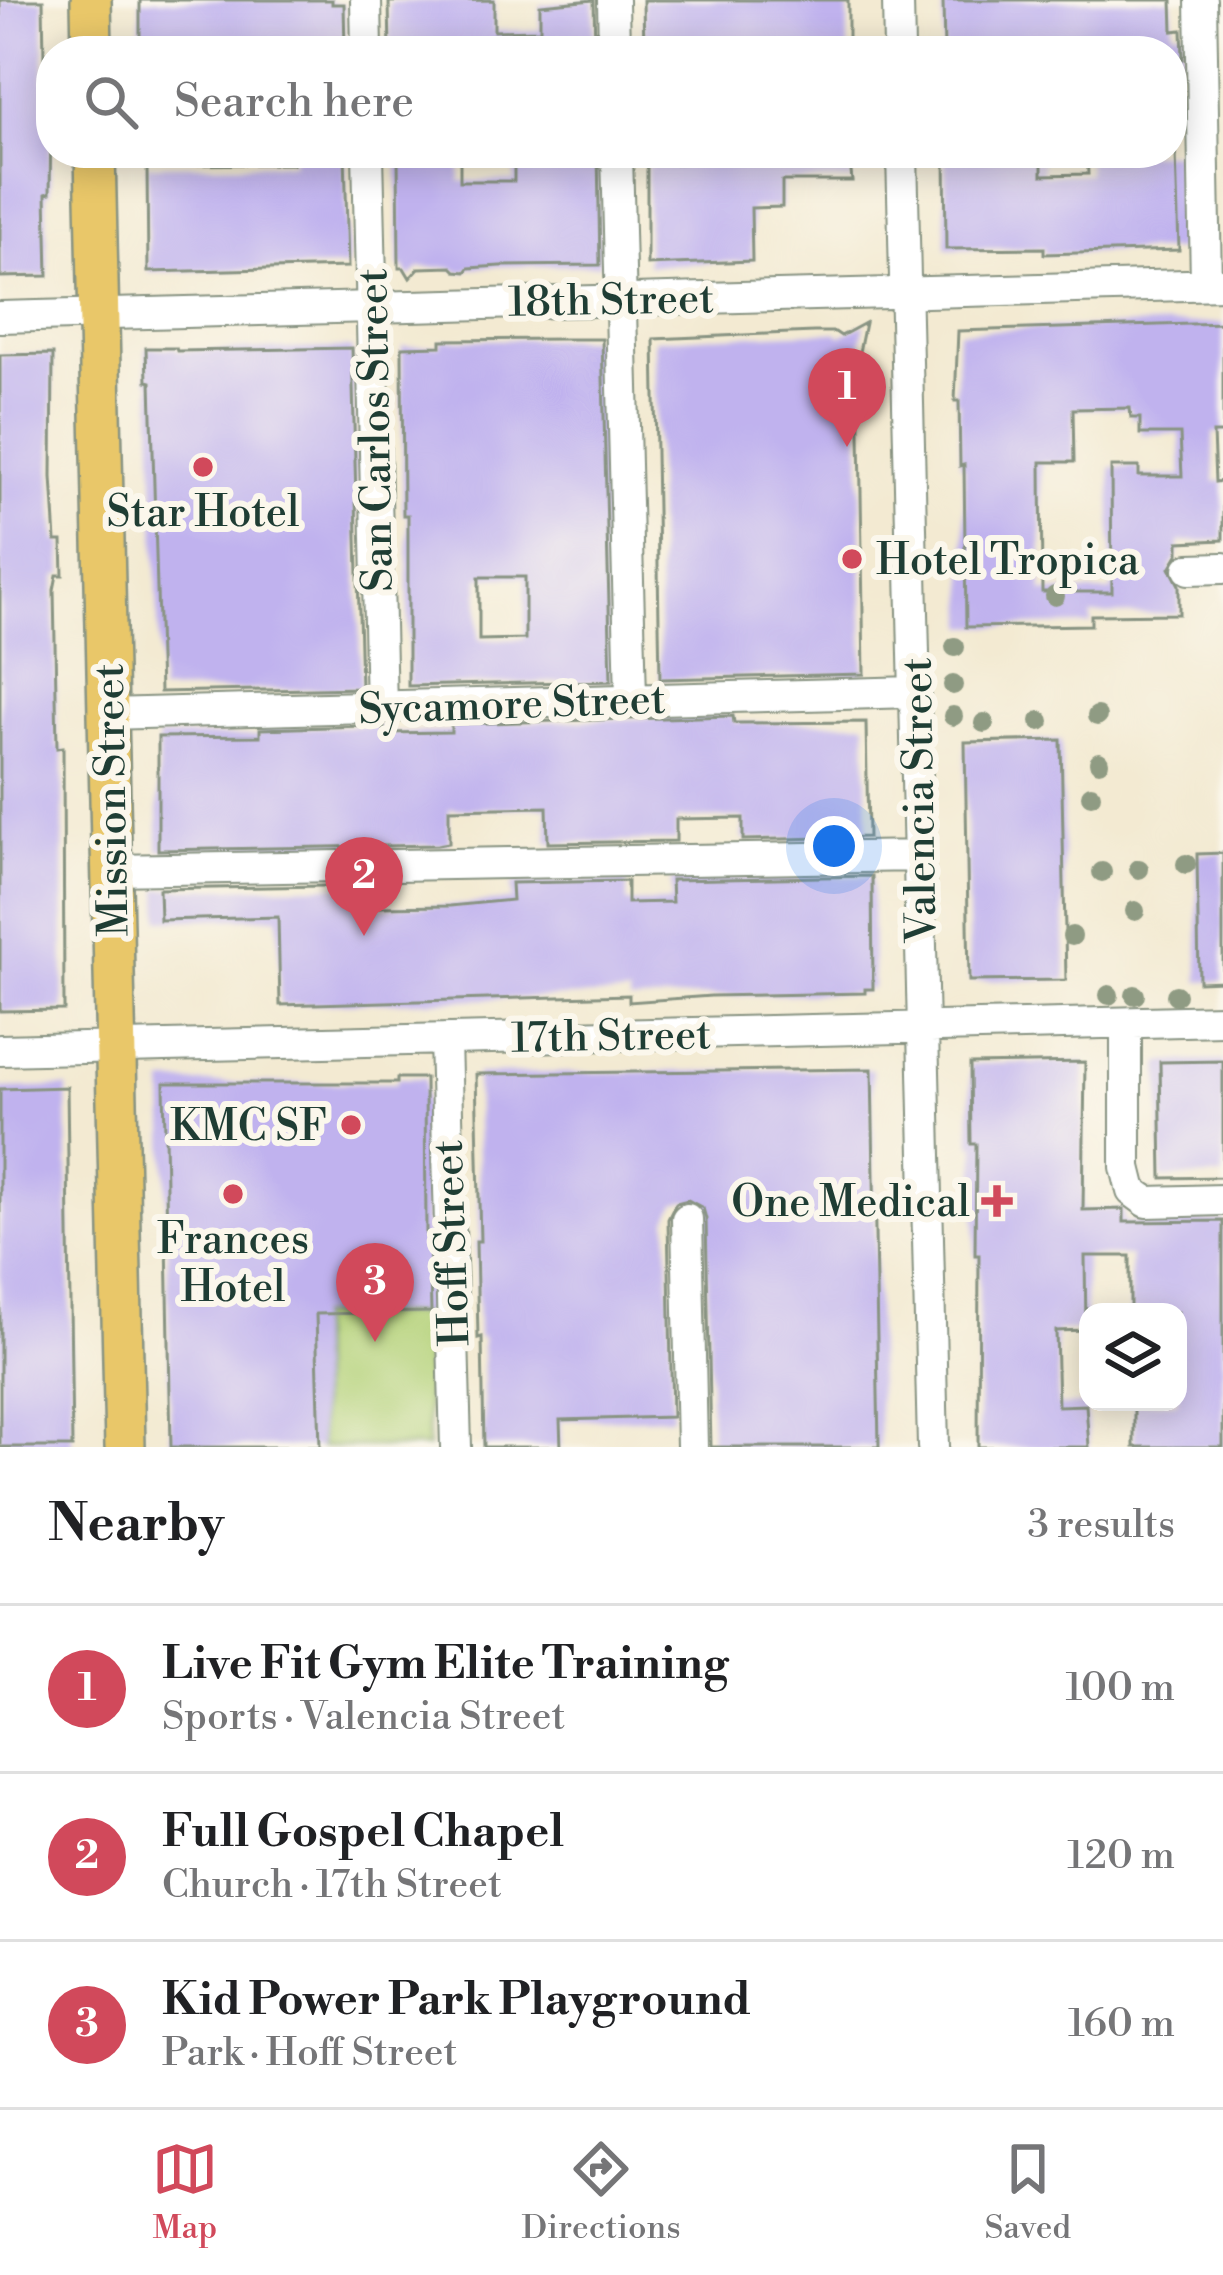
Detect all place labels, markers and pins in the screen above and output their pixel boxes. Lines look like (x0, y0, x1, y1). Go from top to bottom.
pin: 1 (808, 348, 886, 447)
marker: Star Hotel (190, 454, 216, 480)
place label: Star Hotel (107, 487, 299, 540)
place label: Hotel Tropica (876, 535, 1140, 588)
marker: Hotel Tropica (839, 546, 865, 572)
pin: 2 (325, 837, 403, 936)
place label: KMC SF (170, 1101, 327, 1154)
marker: KMC SF (338, 1112, 364, 1138)
place label: One Medical (731, 1177, 970, 1230)
marker: Frances Hotel (220, 1181, 246, 1207)
marker: One Medical (981, 1185, 1013, 1217)
place label: Frances Hotel (157, 1214, 309, 1315)
pin: 3 (336, 1243, 414, 1342)

